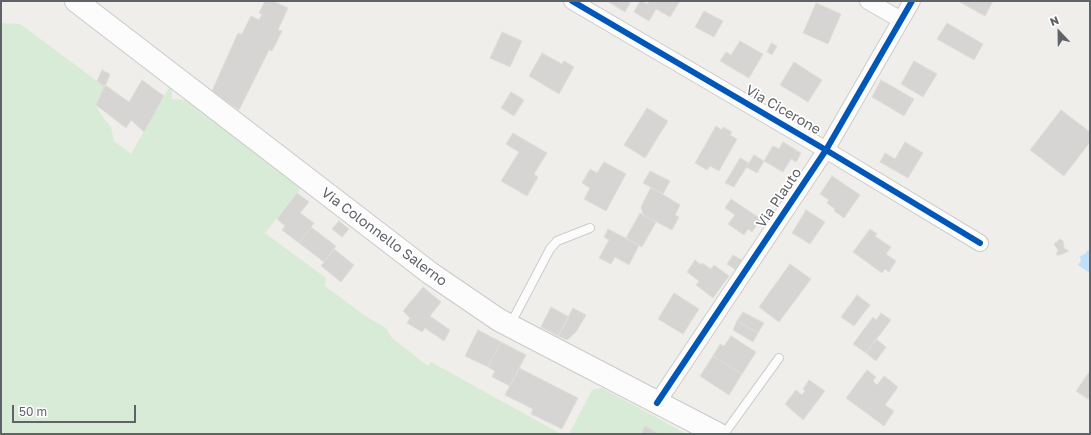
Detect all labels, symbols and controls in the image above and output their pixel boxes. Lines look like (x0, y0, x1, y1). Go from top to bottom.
north arrow (1039, 12, 1079, 52)
text: N (1048, 13, 1061, 28)
street label: Via Cicerone (742, 82, 824, 138)
street label: Via Plauto (753, 165, 805, 231)
street label: Via Colonnello Salerno (318, 184, 450, 290)
scale bar (14, 397, 138, 423)
text: 50 m (19, 404, 47, 419)

